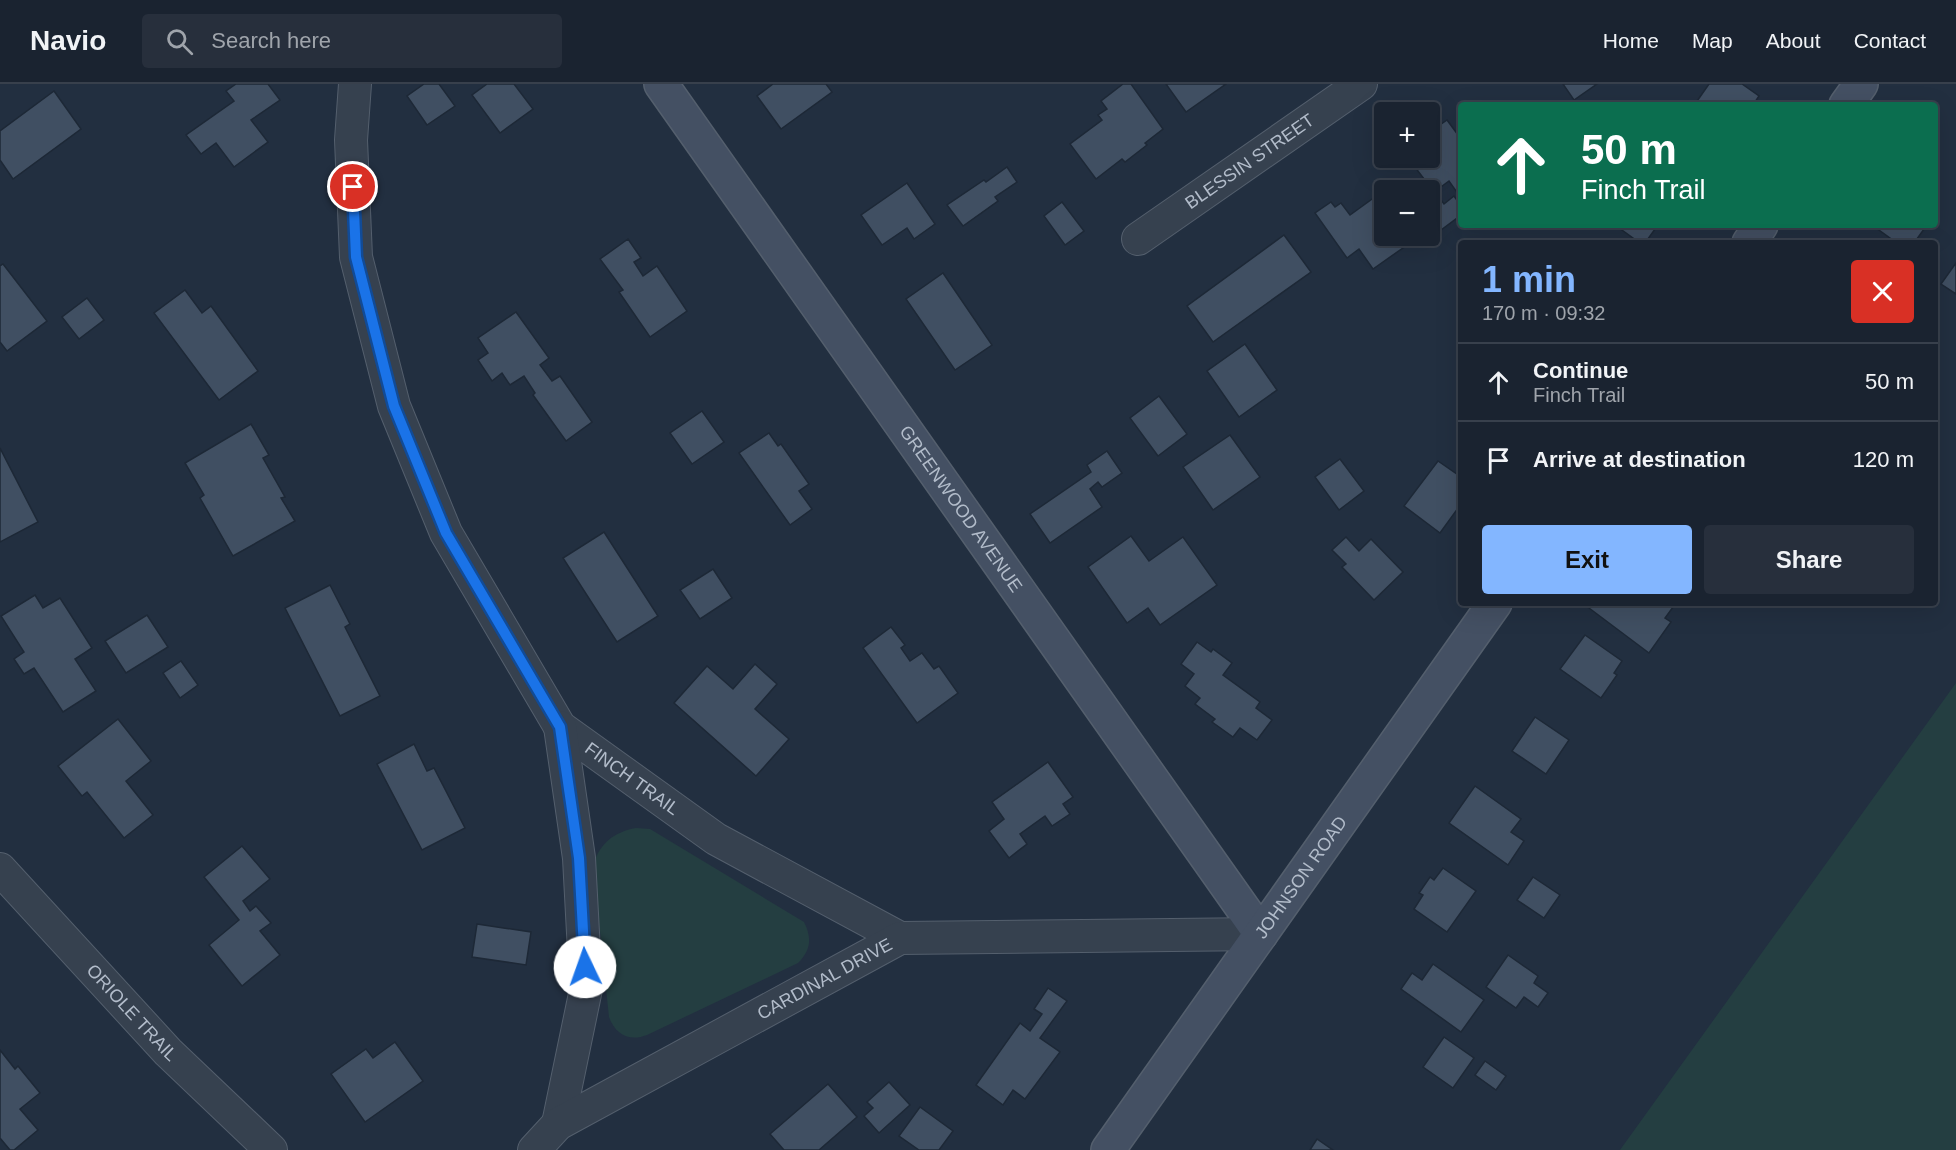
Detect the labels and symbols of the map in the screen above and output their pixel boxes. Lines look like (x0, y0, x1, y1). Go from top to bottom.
street label: BLESSIN STREET (1181, 110, 1318, 213)
pin (327, 161, 378, 212)
street label: GREENWOOD AVENUE (895, 422, 1026, 596)
street label: FINCH TRAIL (581, 738, 683, 819)
street label: JOHNSON ROAD (1251, 812, 1351, 942)
street label: CARDINAL DRIVE (754, 934, 896, 1024)
position arrow (553, 935, 617, 999)
street label: ORIOLE TRAIL (83, 960, 181, 1065)

